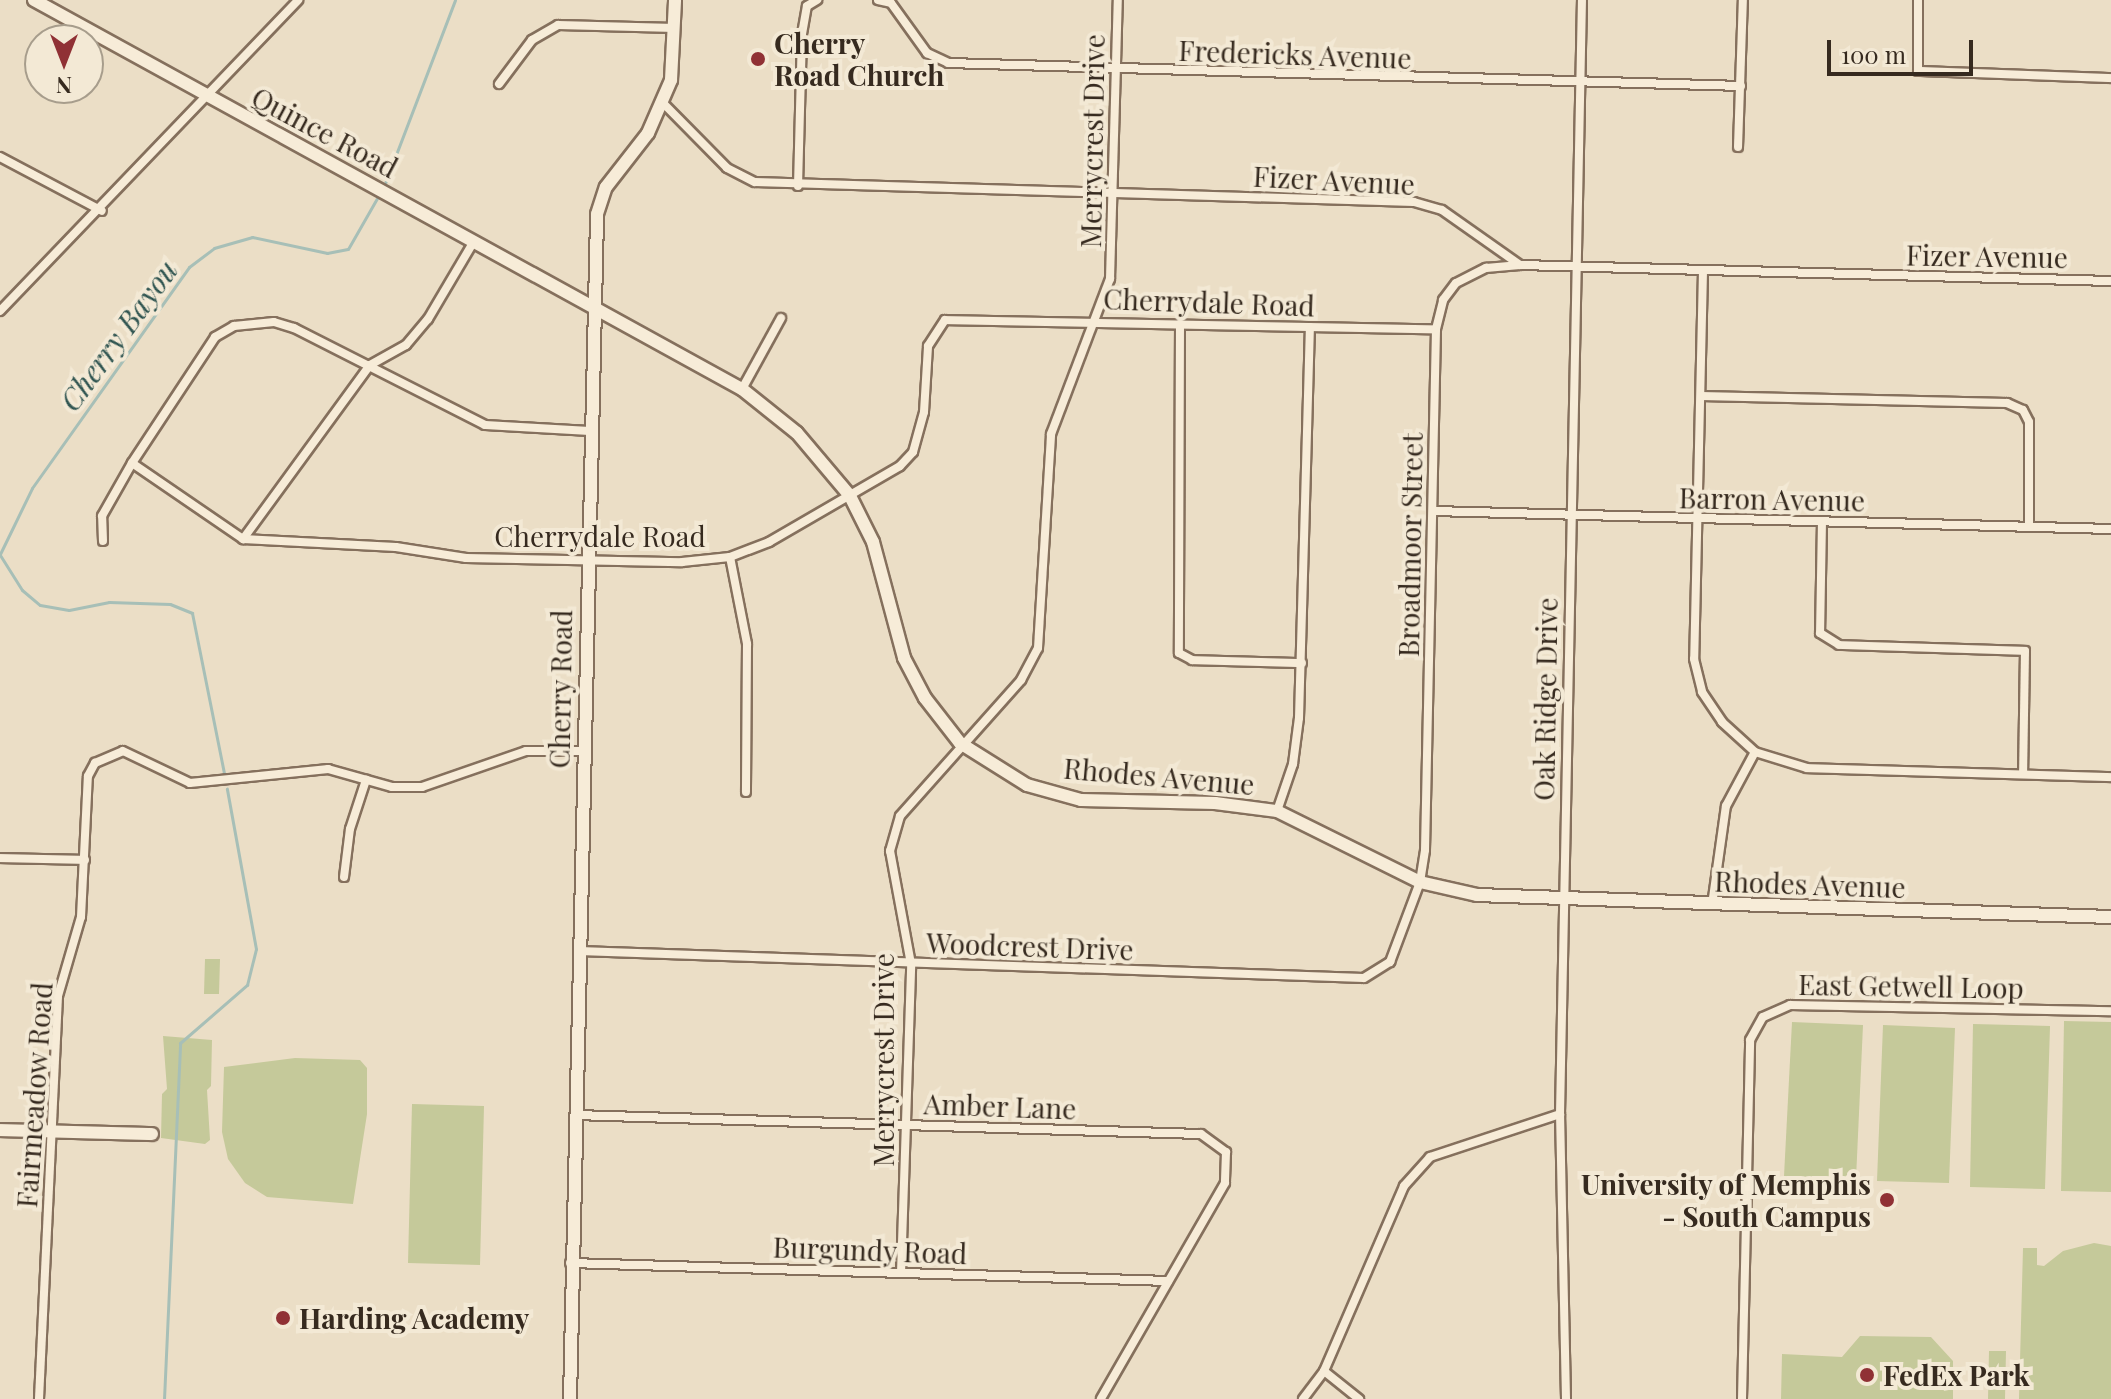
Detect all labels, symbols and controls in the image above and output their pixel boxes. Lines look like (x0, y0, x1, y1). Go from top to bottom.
north arrow (24, 24, 104, 104)
scale bar (1831, 24, 1977, 74)
place label: Cherry Road Church (774, 26, 944, 92)
street label: Fredericks Avenue (1177, 33, 1413, 75)
street label: Merrycrest Drive (1073, 34, 1111, 248)
text: 100 m (1841, 38, 1906, 70)
marker: Cherry Road Church (749, 50, 767, 68)
text: N (56, 71, 72, 101)
street label: Quince Road (246, 80, 404, 184)
street label: Fizer Avenue (1252, 159, 1416, 201)
street label: Fizer Avenue (1905, 238, 2069, 274)
water label: Cherry Bayou (51, 253, 185, 417)
street label: Cherrydale Road (1103, 282, 1315, 322)
street label: Broadmoor Street (1391, 432, 1429, 658)
street label: Barron Avenue (1678, 481, 1866, 517)
street label: Cherrydale Road (494, 519, 706, 553)
street label: Oak Ridge Drive (1526, 597, 1564, 801)
street label: Cherry Road (542, 609, 578, 769)
street label: Rhodes Avenue (1062, 751, 1256, 801)
street label: Rhodes Avenue (1713, 864, 1907, 904)
street label: Woodcrest Drive (925, 926, 1135, 966)
street label: Merrycrest Drive (866, 953, 900, 1167)
street label: East Getwell Loop (1798, 967, 2024, 1005)
street label: Fairmeadow Road (9, 981, 59, 1209)
street label: Amber Lane (923, 1087, 1077, 1125)
place label: University of Memphis - South Campus (1580, 1167, 1871, 1233)
marker: University of Memphis - South Campus (1878, 1191, 1896, 1209)
street label: Burgundy Road (772, 1230, 968, 1270)
place label: Harding Academy (299, 1301, 530, 1335)
marker: Harding Academy (274, 1309, 292, 1327)
place label: FedEx Park (1883, 1358, 2030, 1392)
marker: FedEx Park (1858, 1366, 1876, 1384)

